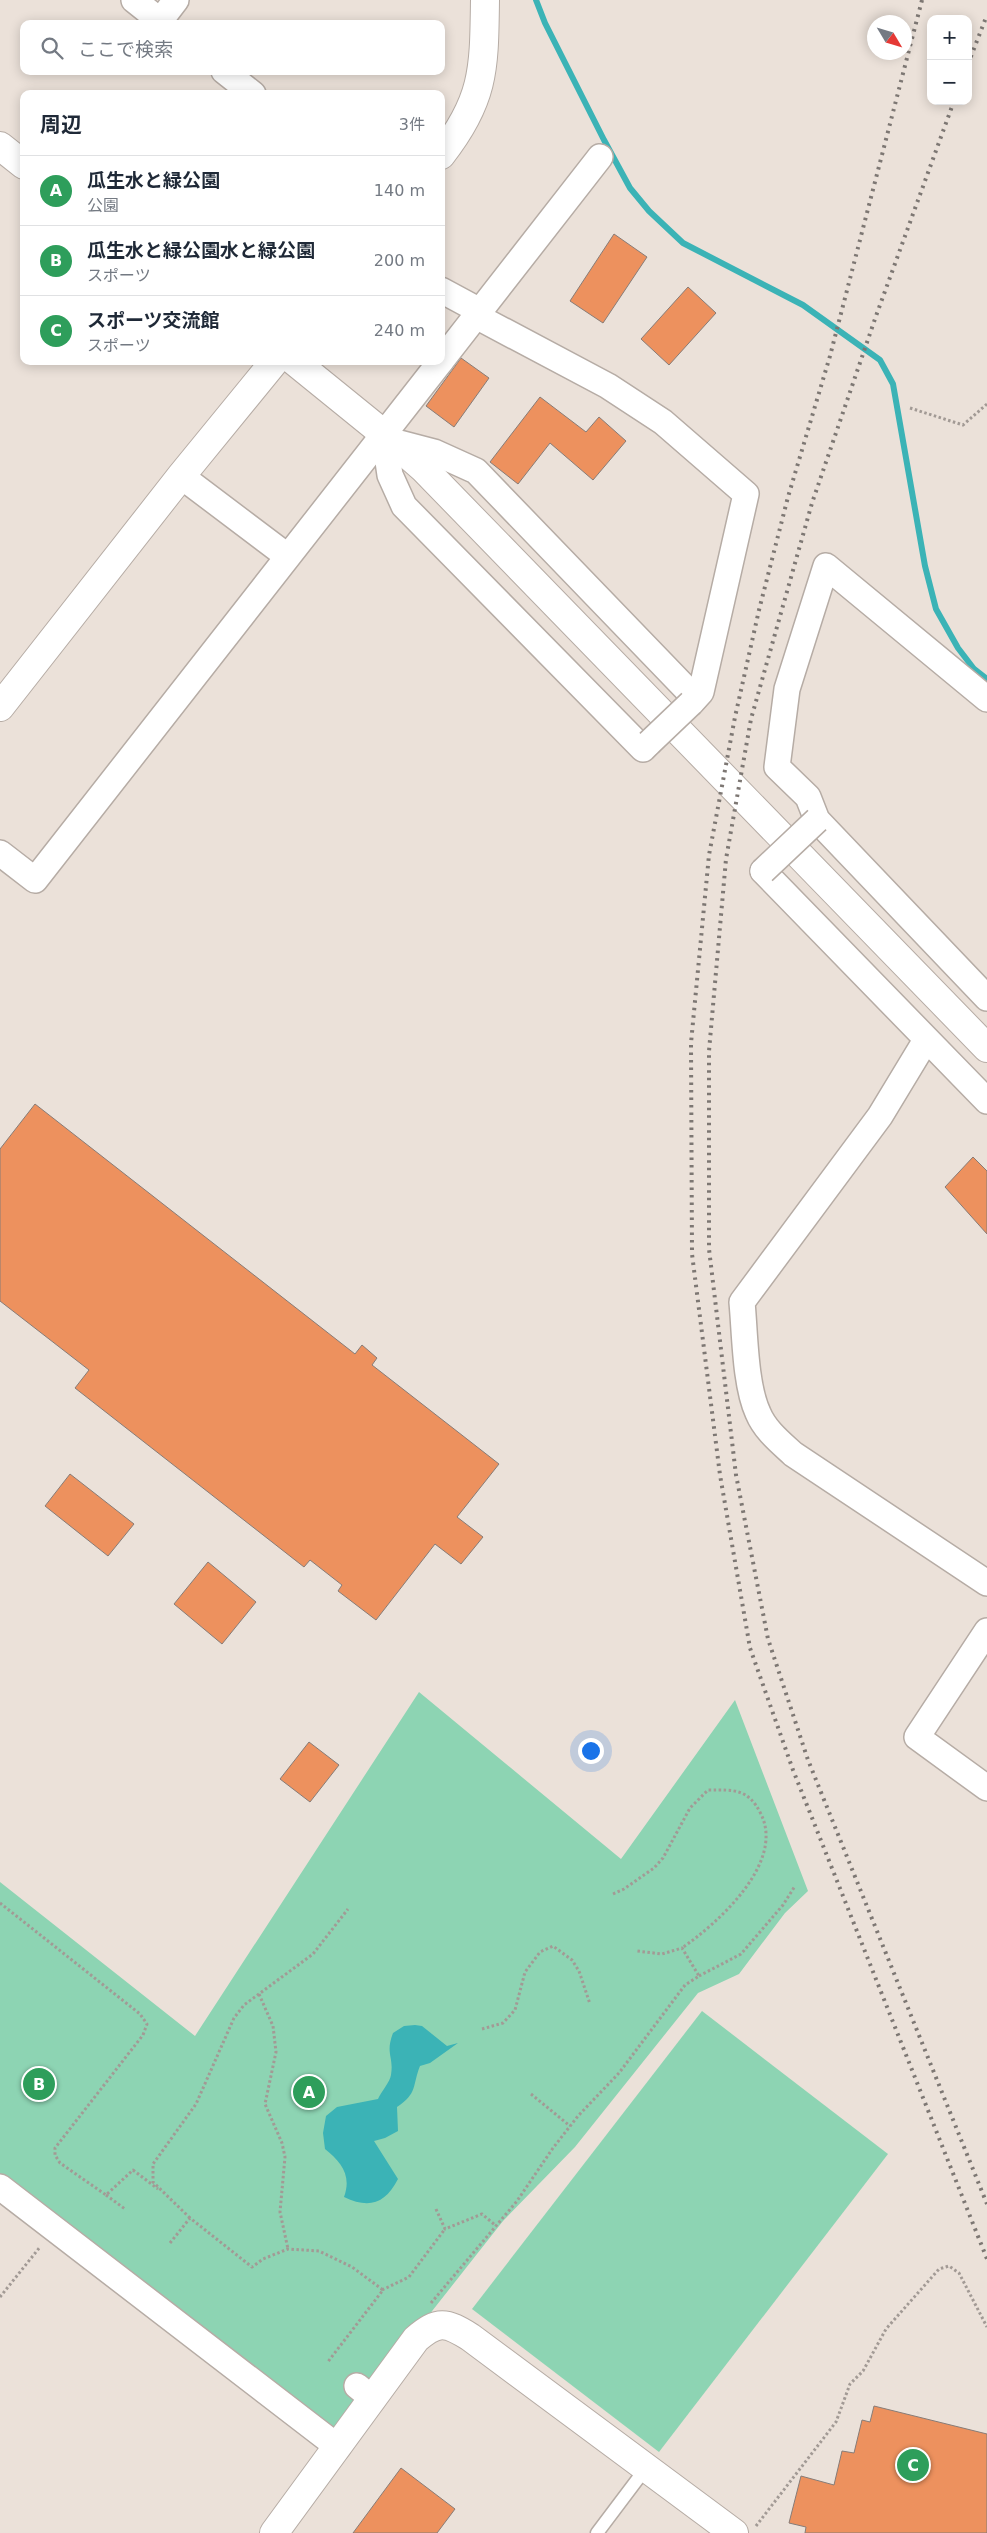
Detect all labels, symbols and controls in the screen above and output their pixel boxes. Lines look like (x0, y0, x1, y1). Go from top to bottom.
north arrow (867, 15, 912, 60)
map controls (927, 15, 972, 105)
button: + (927, 15, 972, 60)
search box (20, 20, 445, 75)
icon: search (38, 34, 66, 62)
text: ここで検索 (78, 38, 173, 60)
button: − (927, 60, 972, 105)
text: 周辺 (40, 113, 82, 137)
text: 3件 (399, 115, 425, 134)
text: 瓜生水と緑公園 (87, 169, 220, 191)
text: A (50, 181, 62, 200)
text: 140 m (374, 181, 425, 200)
text: 公園 (87, 196, 119, 215)
text: 瓜生水と緑公園水と緑公園 (87, 239, 315, 261)
text: B (50, 251, 62, 270)
text: 200 m (374, 251, 425, 270)
text: スポーツ (87, 266, 151, 285)
text: スポーツ交流館 (87, 309, 220, 331)
text: C (50, 321, 62, 340)
text: 240 m (374, 321, 425, 340)
text: スポーツ (87, 336, 151, 355)
your location (578, 1738, 604, 1764)
pin: B (23, 2065, 55, 2103)
pin: A (293, 2073, 325, 2111)
pin: C (897, 2446, 929, 2484)

